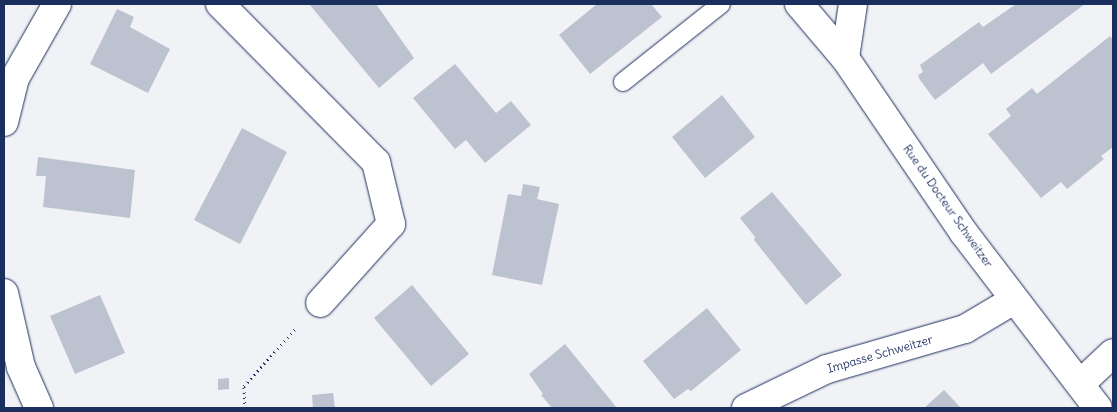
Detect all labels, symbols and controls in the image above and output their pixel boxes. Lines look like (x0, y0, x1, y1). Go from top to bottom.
street label: Rue du Docteur Schweitzer (900, 142, 996, 270)
street label: Impasse Schweitzer (826, 332, 934, 376)

